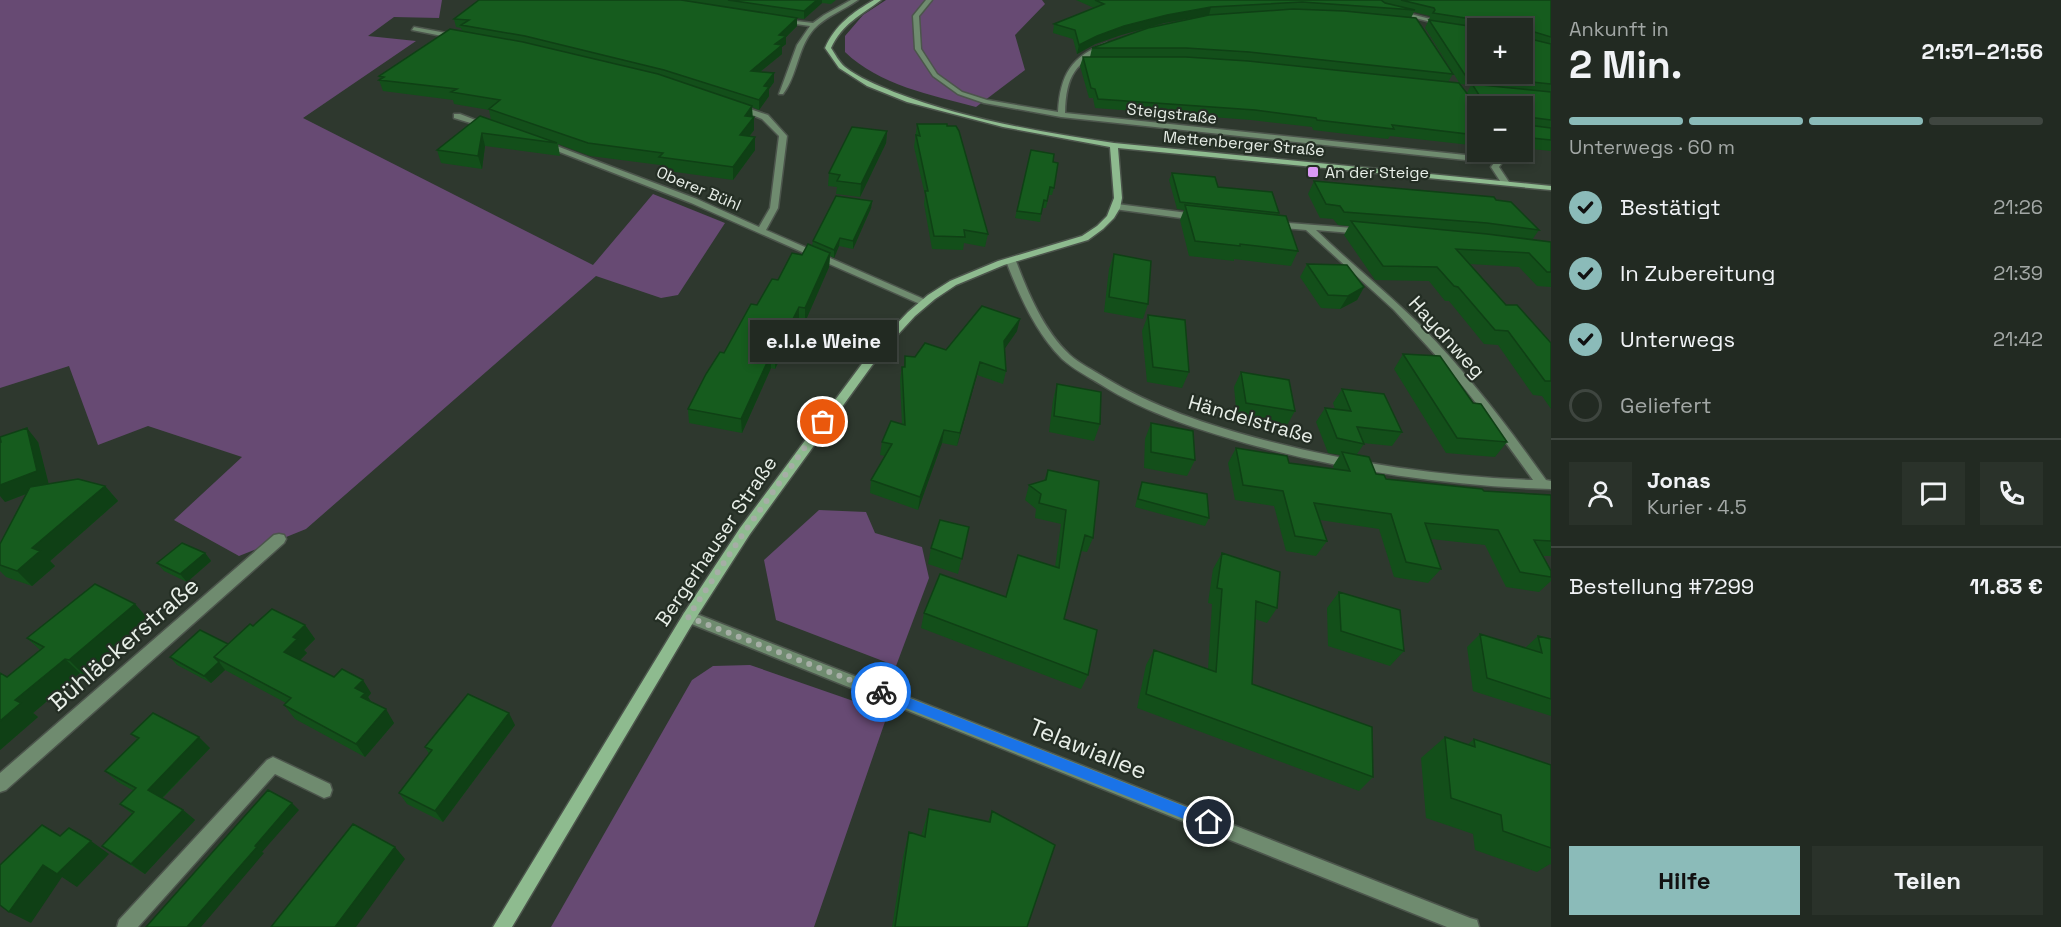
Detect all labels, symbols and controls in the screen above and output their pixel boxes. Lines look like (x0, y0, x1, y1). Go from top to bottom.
text: Ankunft in (1569, 16, 1669, 42)
map controls (1467, 18, 1533, 162)
button: + (1467, 18, 1533, 84)
text: 21:51–21:56 (1921, 37, 2043, 65)
text: 2 Min. (1569, 40, 1683, 89)
button: − (1467, 96, 1533, 162)
street label: Steigstraße (1126, 98, 1218, 129)
street label: Mettenberger Straße (1162, 126, 1326, 161)
text: Unterwegs · 60 m (1569, 134, 1735, 160)
street label: Oberer Bühl (653, 161, 744, 216)
place label: An der Steige (1325, 162, 1429, 183)
marker: An der Steige (1306, 165, 1320, 179)
icon: check (1569, 191, 1602, 224)
text: Bestätigt (1620, 193, 1721, 221)
text: 21:26 (1993, 194, 2043, 220)
icon: check (1569, 257, 1602, 290)
text: In Zubereitung (1620, 259, 1775, 287)
text: 21:39 (1993, 260, 2043, 286)
street label: Haydnweg (1403, 290, 1491, 384)
callout: e.l.l.e Weine (750, 320, 896, 362)
icon: check (1569, 323, 1602, 356)
text: Unterwegs (1620, 325, 1735, 353)
text: 21:42 (1993, 326, 2043, 352)
text: e.l.l.e Weine (766, 328, 881, 354)
street label: Händelstraße (1185, 389, 1317, 449)
text: Geliefert (1620, 391, 1712, 419)
pin (797, 396, 848, 447)
icon: bag (806, 405, 839, 438)
street label: Bergerhauser Straße (649, 451, 783, 631)
button: person (1569, 462, 1632, 525)
button: chat (1902, 462, 1965, 525)
button: phone (1980, 462, 2043, 525)
text: Jonas (1647, 466, 1711, 494)
text: Kurier · 4.5 (1647, 494, 1747, 520)
street label: Bühläckerstraße (42, 570, 205, 717)
text: Bestellung #7299 (1569, 572, 1754, 600)
text: 11.83 € (1969, 572, 2043, 600)
courier (851, 662, 911, 722)
icon: bike (865, 676, 898, 709)
street label: Telawiallee (1025, 711, 1152, 786)
pin (1183, 796, 1234, 847)
icon: home (1192, 805, 1225, 838)
button: Hilfe (1569, 846, 1800, 915)
button: Teilen (1812, 846, 2043, 915)

